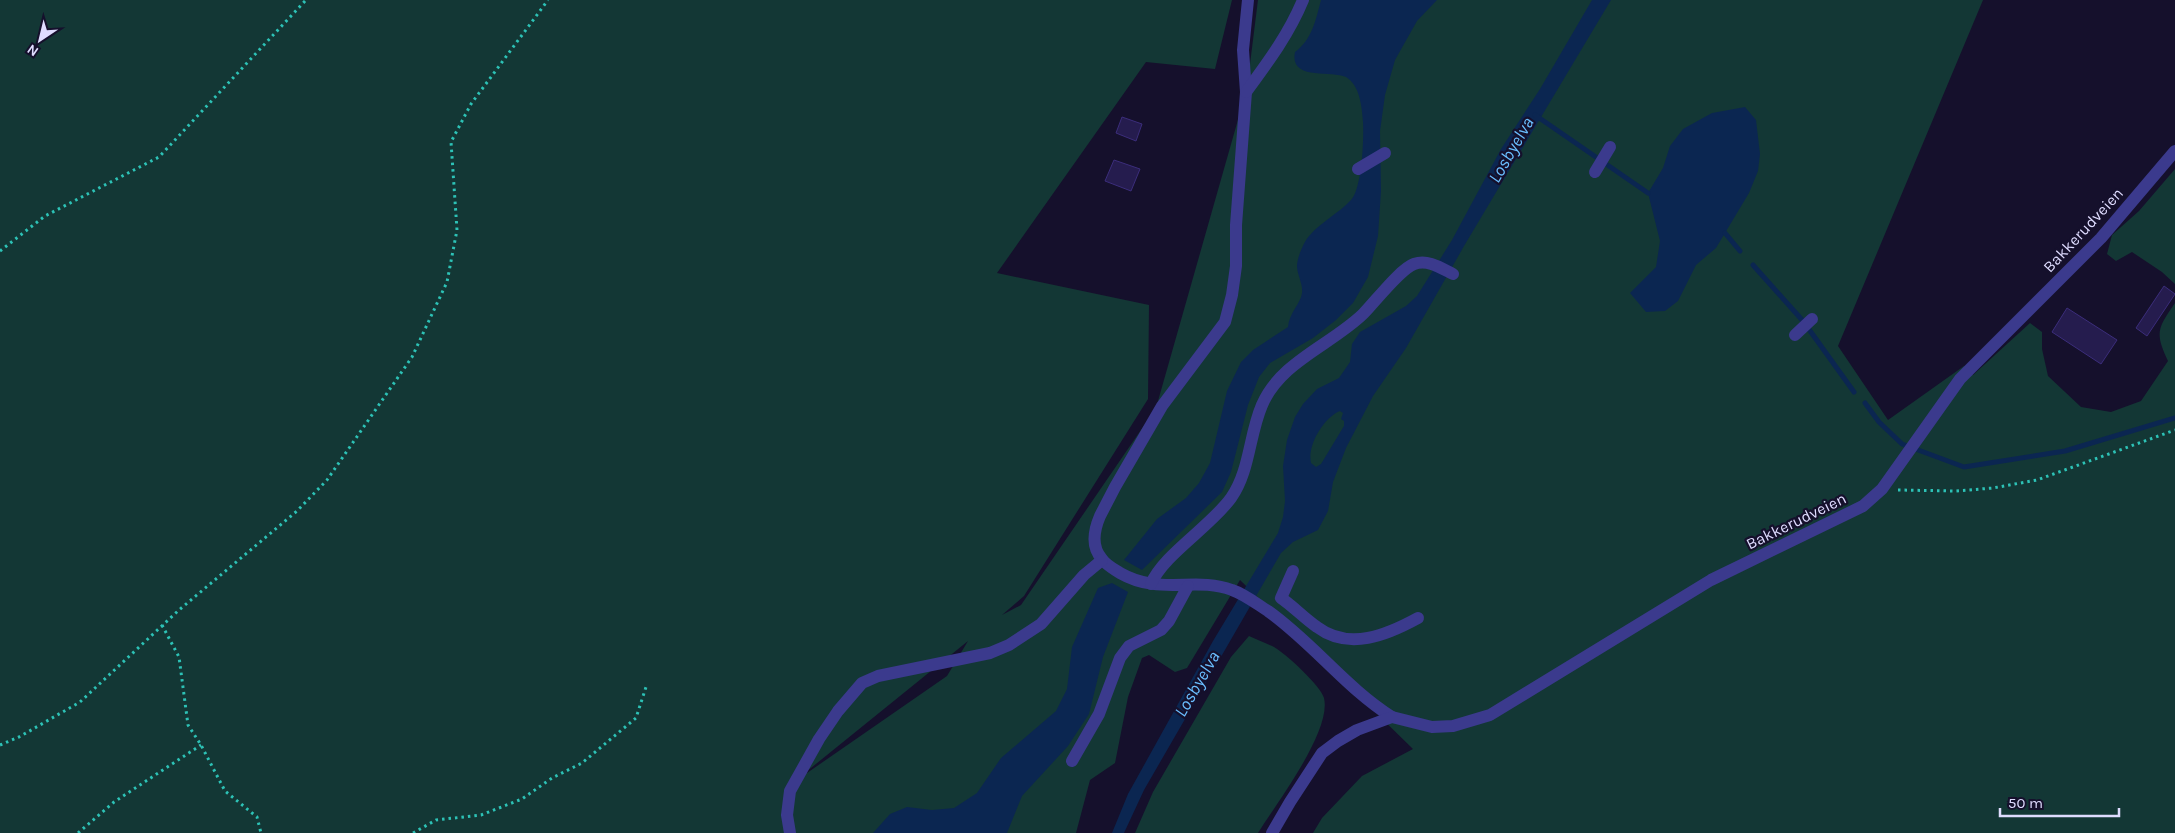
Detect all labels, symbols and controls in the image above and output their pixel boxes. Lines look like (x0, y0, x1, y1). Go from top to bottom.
north arrow (15, 15, 65, 65)
text: N (24, 40, 42, 60)
water label: Losbyelva (1483, 113, 1539, 187)
street label: Bakkerudveien (2039, 184, 2127, 276)
street label: Bakkerudveien (1743, 489, 1849, 553)
water label: Losbyelva (1169, 647, 1225, 721)
scale bar (2000, 786, 2119, 818)
text: 50 m (2008, 794, 2043, 812)

